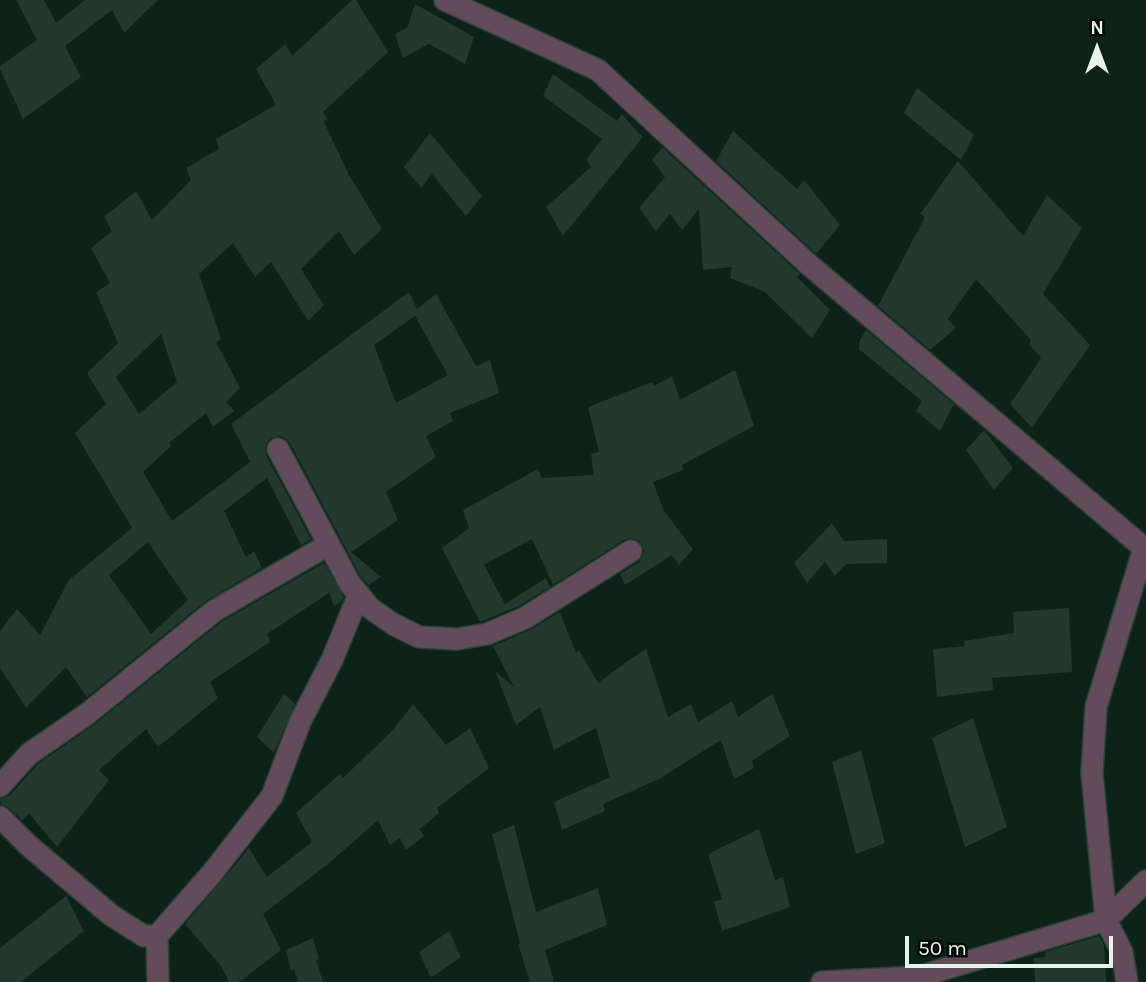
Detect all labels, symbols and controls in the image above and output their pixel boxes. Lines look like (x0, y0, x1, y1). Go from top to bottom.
north arrow (1062, 14, 1132, 84)
text: N (1090, 17, 1104, 39)
scale bar (908, 922, 1116, 966)
text: 50 m (918, 936, 967, 960)

